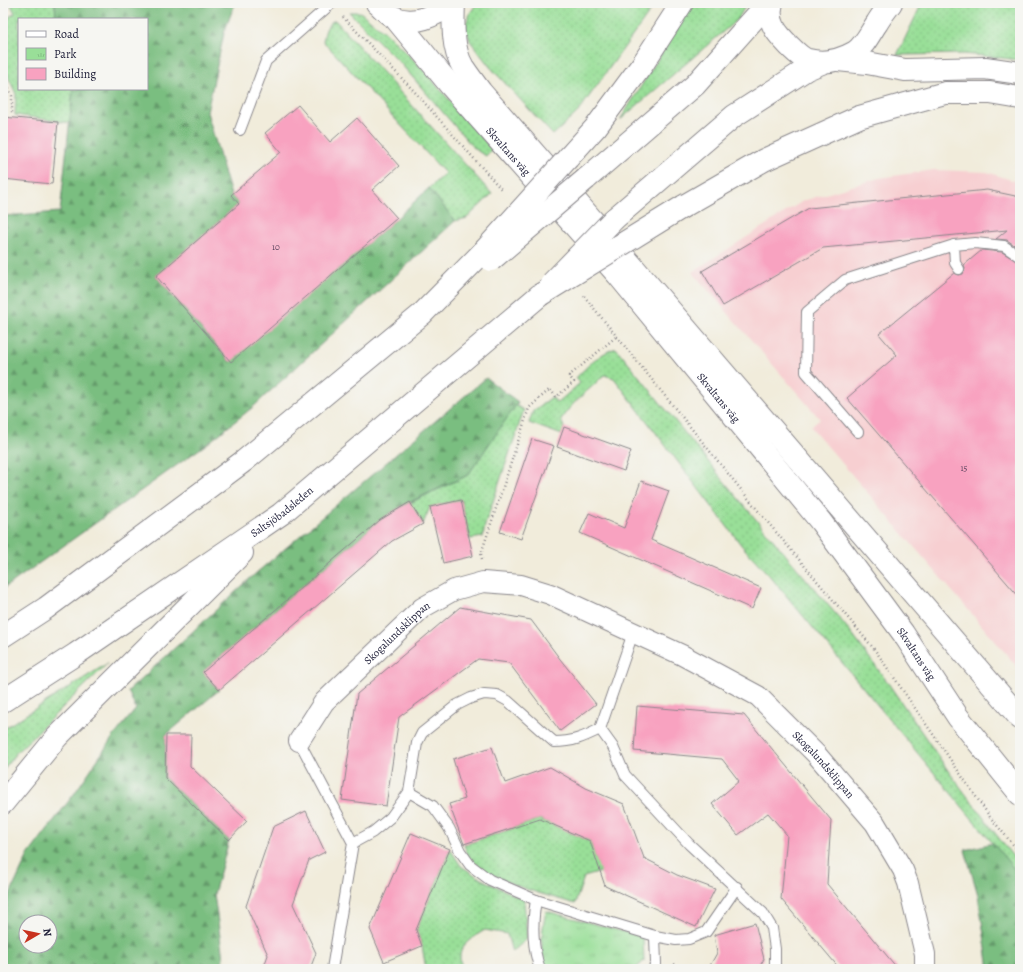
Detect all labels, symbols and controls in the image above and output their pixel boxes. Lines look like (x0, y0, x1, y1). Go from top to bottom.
legend (18, 18, 148, 90)
text: Road (54, 26, 80, 42)
text: Park (54, 46, 77, 62)
text: Building (54, 66, 96, 82)
street label: Skvaltans väg (483, 123, 535, 179)
house number: 10 (272, 241, 280, 253)
street label: Skvaltans väg (694, 369, 744, 426)
house number: 15 (961, 462, 968, 474)
street label: Saltsjöbadsleden (247, 483, 316, 540)
street label: Skogalundsklippan (360, 598, 433, 668)
street label: Skvaltans väg (894, 624, 940, 684)
street label: Skogalundsklippan (789, 727, 858, 801)
north arrow (18, 914, 58, 954)
text: N (39, 927, 55, 938)

